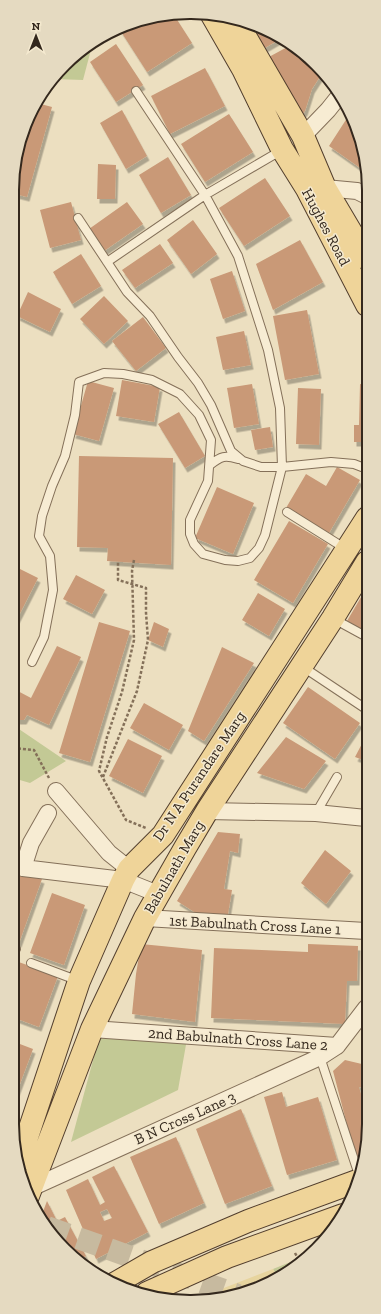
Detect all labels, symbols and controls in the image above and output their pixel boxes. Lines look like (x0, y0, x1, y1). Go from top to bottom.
north arrow (16, 16, 56, 56)
text: N (32, 20, 41, 33)
street label: Hughes Road (298, 185, 354, 270)
street label: Dr N A Purandare Marg (149, 708, 249, 844)
street label: Babulnath Marg (140, 817, 208, 917)
street label: 1st Babulnath Cross Lane 1 (169, 912, 341, 938)
street label: 2nd Babulnath Cross Lane 2 (148, 1024, 329, 1054)
street label: B N Cross Lane 3 (132, 1088, 238, 1148)

